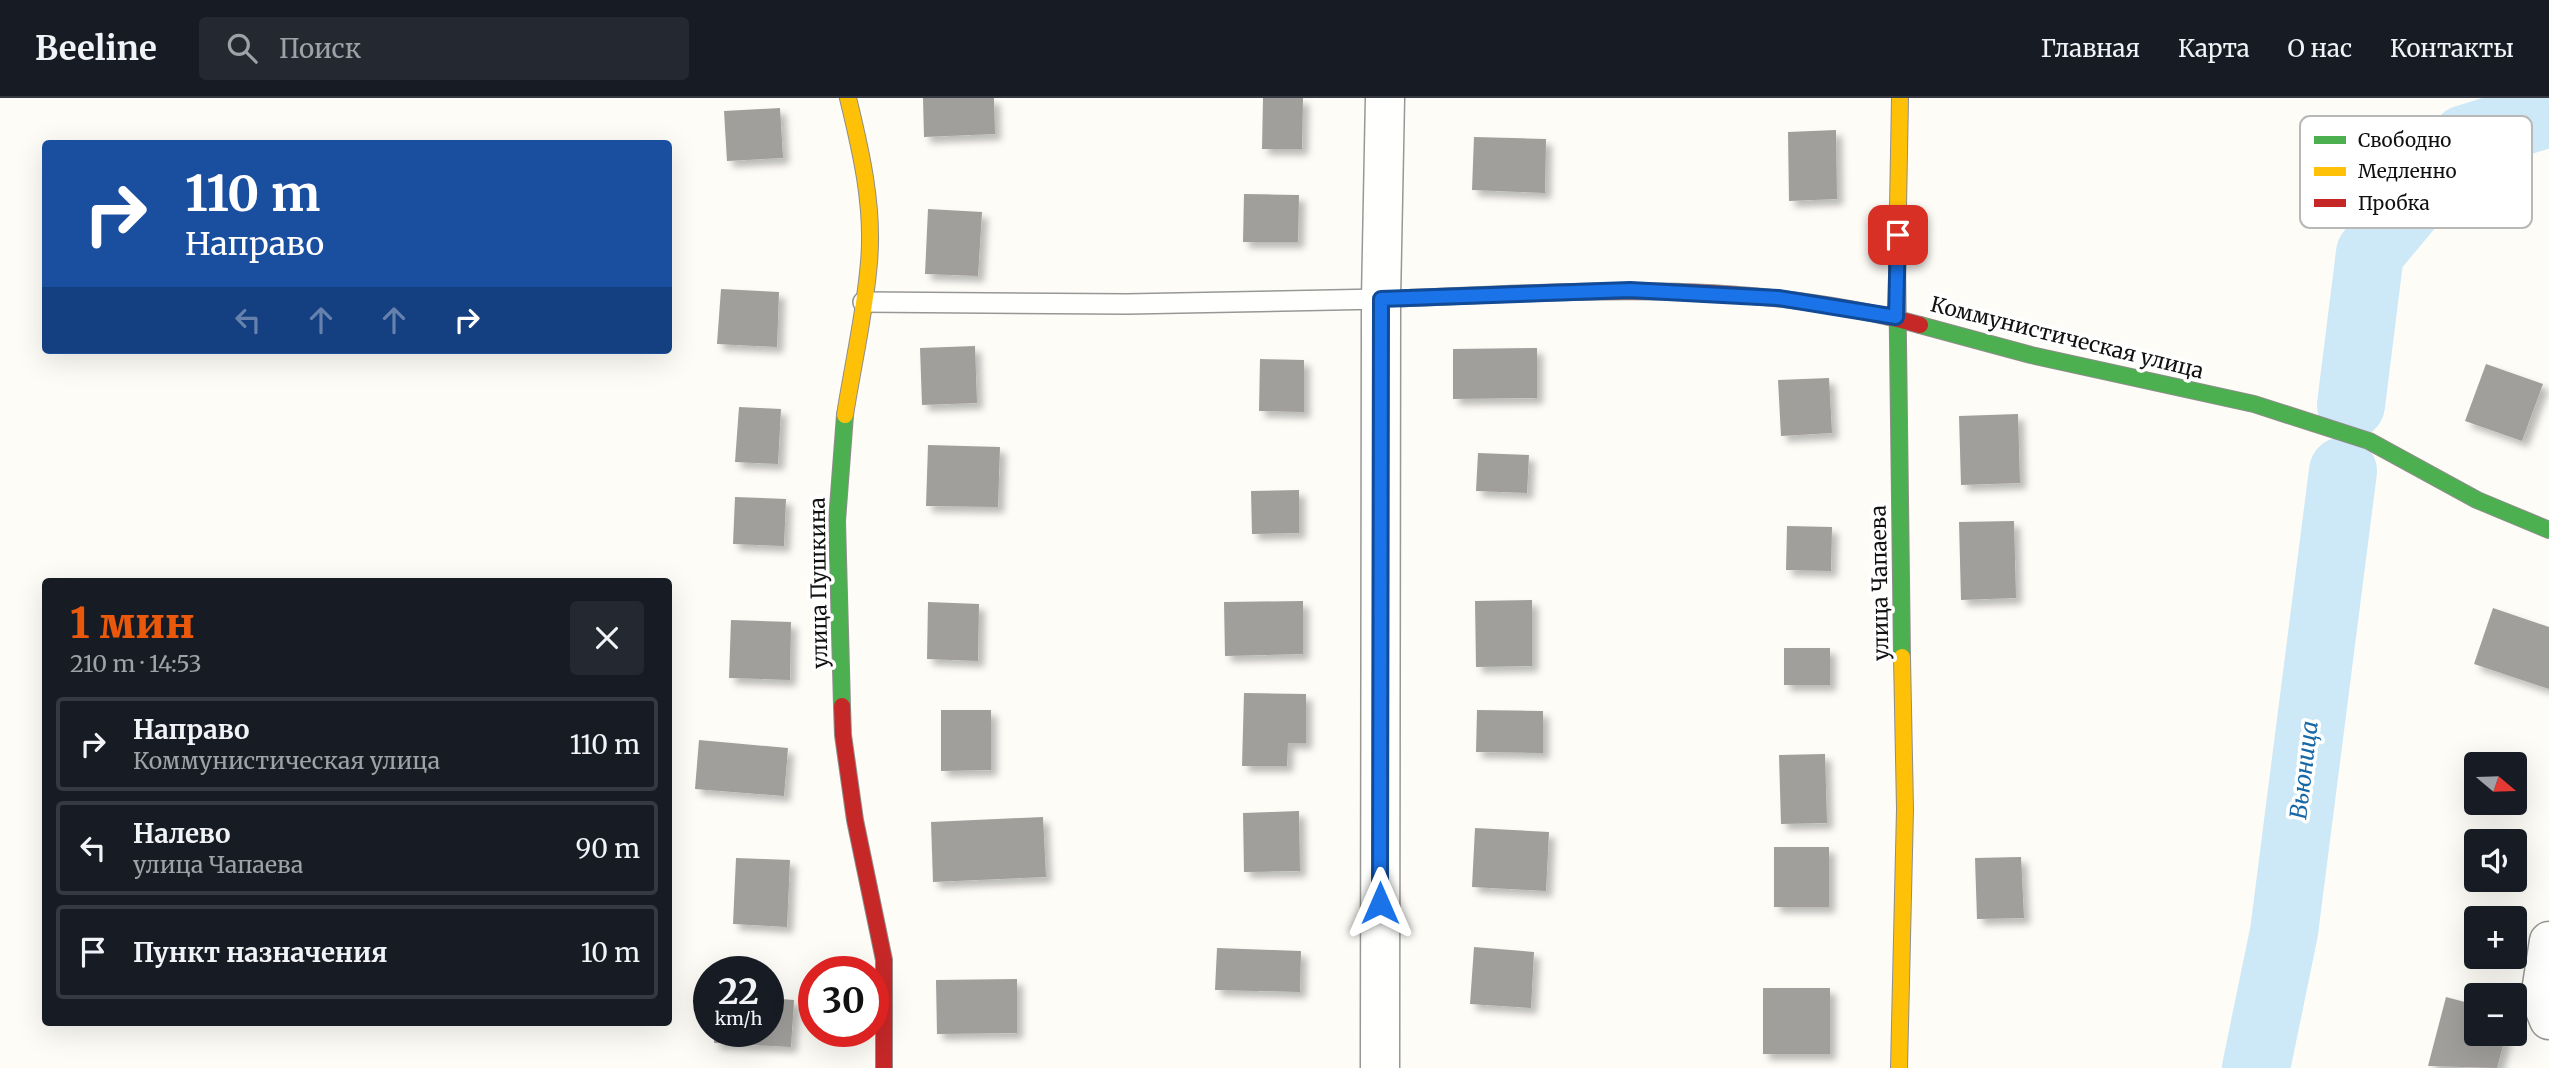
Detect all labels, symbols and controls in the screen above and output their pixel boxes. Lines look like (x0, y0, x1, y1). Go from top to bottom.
search box (199, 17, 689, 80)
text: Beeline (35, 28, 157, 69)
icon: search (223, 29, 261, 67)
text: Поиск (279, 32, 361, 65)
text: Главная (2041, 33, 2140, 64)
text: Карта (2178, 33, 2250, 64)
text: О нас (2288, 33, 2352, 64)
text: Контакты (2390, 33, 2514, 64)
legend (2300, 116, 2532, 228)
text: Свободно (2358, 128, 2451, 152)
text: Медленно (2358, 159, 2457, 183)
text: 110 m (185, 163, 320, 224)
icon: right (70, 168, 161, 259)
text: Пробка (2358, 191, 2430, 215)
pin (1868, 205, 1928, 265)
icon: arrive (1879, 216, 1917, 254)
text: Направо (185, 224, 324, 264)
street label: Коммунистическая улица (1928, 290, 2206, 385)
icon: left (229, 301, 267, 339)
icon: ahead (302, 301, 340, 339)
icon: ahead (375, 301, 413, 339)
icon: right (448, 301, 486, 339)
street label: улица Пушкина (804, 497, 833, 669)
street label: улица Чапаева (1865, 505, 1894, 661)
text: 1 мин (70, 597, 195, 649)
button: close (570, 601, 644, 675)
text: 210 m · 14:53 (70, 649, 202, 678)
text: Направо (133, 713, 250, 746)
water label: Вьюница (2283, 719, 2324, 821)
icon: right (74, 725, 112, 763)
text: 110 m (570, 728, 640, 761)
text: Коммунистическая улица (133, 746, 440, 775)
north arrow (2464, 752, 2527, 816)
map controls (2464, 752, 2527, 1046)
text: Налево (133, 817, 231, 850)
icon: left (74, 829, 112, 867)
button: sound (2464, 829, 2527, 892)
text: 90 m (576, 832, 640, 865)
text: улица Чапаева (133, 850, 303, 879)
position arrow (1343, 866, 1417, 940)
button: + (2464, 906, 2527, 969)
icon: arrive (74, 933, 112, 971)
text: Пункт назначения (133, 936, 387, 969)
text: 10 m (581, 936, 640, 969)
speed limit sign: 30 (798, 956, 889, 1047)
text: 22 (718, 970, 759, 1014)
button: − (2464, 983, 2527, 1046)
text: km/h (715, 1007, 762, 1030)

